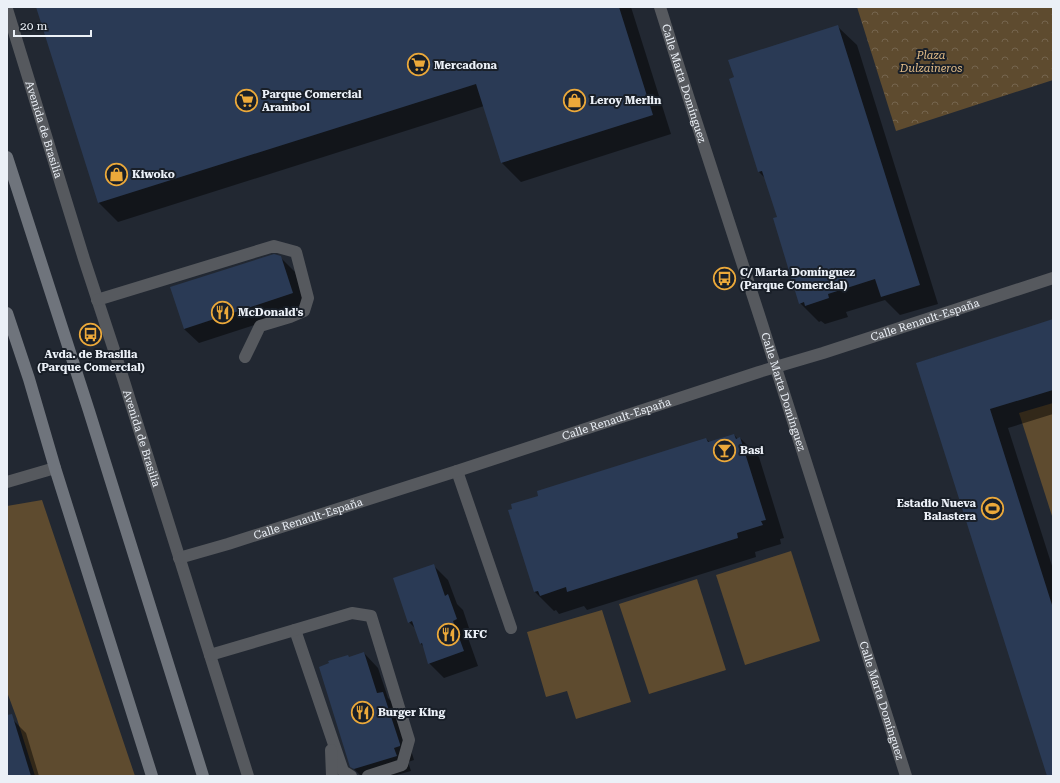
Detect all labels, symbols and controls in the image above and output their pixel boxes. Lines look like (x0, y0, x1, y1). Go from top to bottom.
scale bar (14, 12, 91, 38)
text: 20 m (20, 19, 47, 33)
street label: Calle Marta Domínguez (659, 23, 709, 144)
park label: Plaza Dulzaineros (899, 49, 962, 75)
supermarket icon: Mercadona (406, 52, 432, 78)
place label: Mercadona (434, 59, 498, 72)
street label: Avenida de Brasilia (22, 79, 65, 180)
supermarket icon: Parque Comercial Arambol (233, 87, 259, 113)
shop icon: Leroy Merlin (562, 87, 588, 113)
place label: Parque Comercial Arambol (262, 88, 362, 114)
place label: Leroy Merlin (590, 94, 662, 107)
shop icon: Kiwoko (103, 161, 129, 187)
place label: Kiwoko (132, 168, 175, 181)
bus stop icon: C/ Marta Domínguez (Parque Comercial) (712, 265, 738, 291)
place label: C/ Marta Domínguez (Parque Comercial) (740, 266, 855, 292)
street label: Calle Renault-España (869, 296, 981, 344)
restaurant icon: McDonald's (209, 299, 235, 325)
place label: McDonald's (238, 306, 304, 319)
bus stop icon: Avda. de Brasilia (Parque Comercial) (78, 321, 104, 347)
street label: Calle Marta Domínguez (758, 331, 808, 453)
place label: Avda. de Brasilia (Parque Comercial) (37, 348, 145, 374)
street label: Avenida de Brasilia (120, 388, 163, 489)
street label: Calle Renault-España (560, 395, 673, 443)
bar icon: Basi (712, 437, 738, 463)
place label: Basi (740, 444, 764, 457)
street label: Calle Renault-España (252, 495, 364, 542)
sports icon: Estadio Nueva Balastera (979, 496, 1005, 522)
place label: Estadio Nueva Balastera (897, 497, 977, 523)
restaurant icon: KFC (435, 621, 461, 647)
place label: KFC (464, 628, 487, 641)
street label: Calle Marta Domínguez (856, 640, 906, 761)
restaurant icon: Burger King (350, 699, 376, 725)
place label: Burger King (378, 706, 445, 719)

